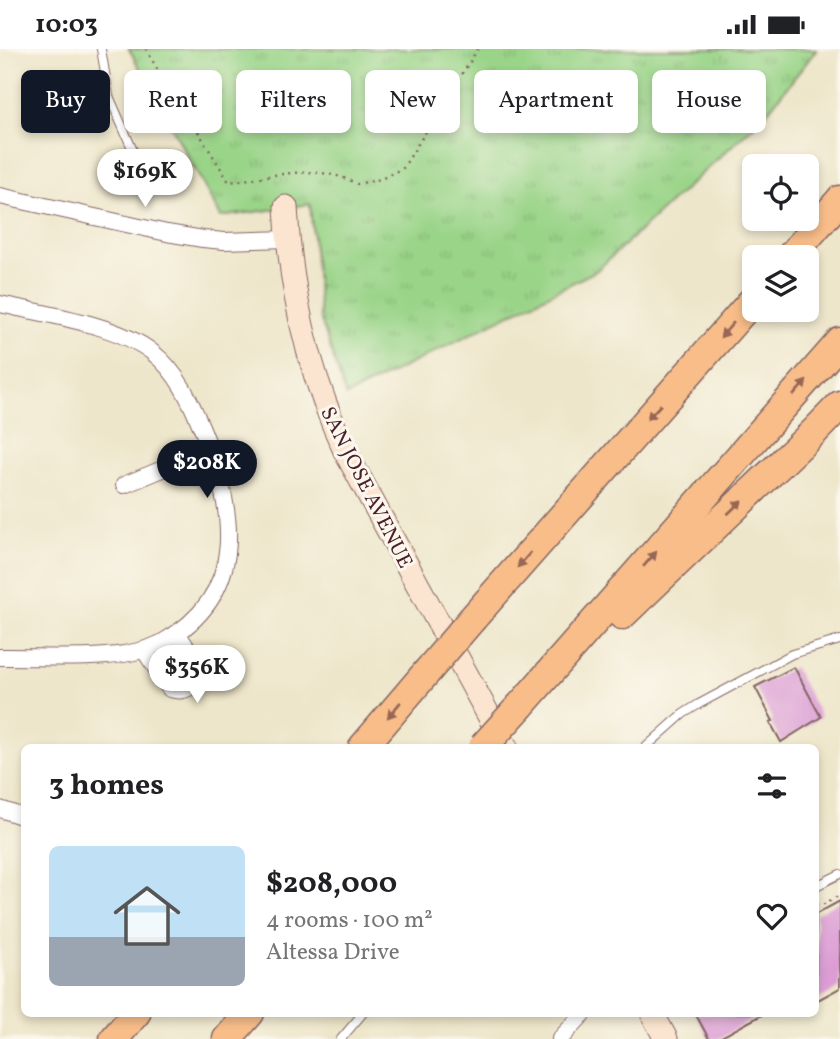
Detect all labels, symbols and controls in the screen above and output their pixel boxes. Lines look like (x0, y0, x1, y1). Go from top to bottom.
text: 10:03 (35, 7, 98, 43)
chip: Buy (21, 70, 110, 133)
chip: Rent (124, 70, 222, 133)
chip: Filters (236, 70, 351, 133)
chip: New (365, 70, 460, 133)
chip: Apartment (474, 70, 638, 133)
chip: House (652, 70, 766, 133)
pin: $169K (96, 149, 194, 209)
map controls (742, 154, 819, 322)
button: locate (742, 154, 819, 231)
text: $169K (113, 156, 177, 188)
button: layers (742, 245, 819, 322)
one-way arrow (719, 321, 735, 339)
one-way arrow (792, 379, 807, 396)
street label: SAN JOSE AVENUE (312, 402, 419, 574)
one-way arrow (647, 404, 662, 421)
pin: $208K (158, 441, 256, 500)
text: $208K (173, 447, 241, 479)
one-way arrow (727, 498, 744, 515)
one-way arrow (642, 550, 658, 568)
one-way arrow (516, 551, 532, 569)
pin: $356K (148, 645, 246, 705)
text: $356K (165, 652, 229, 684)
one-way arrow (386, 701, 402, 719)
text: 3 homes (49, 765, 164, 807)
icon: filters (753, 767, 791, 805)
text: $208,000 (266, 863, 397, 905)
icon: home (105, 874, 189, 958)
icon: heart (753, 897, 791, 935)
text: 4 rooms · 100 m² (266, 905, 433, 937)
text: Altessa Drive (266, 937, 400, 969)

